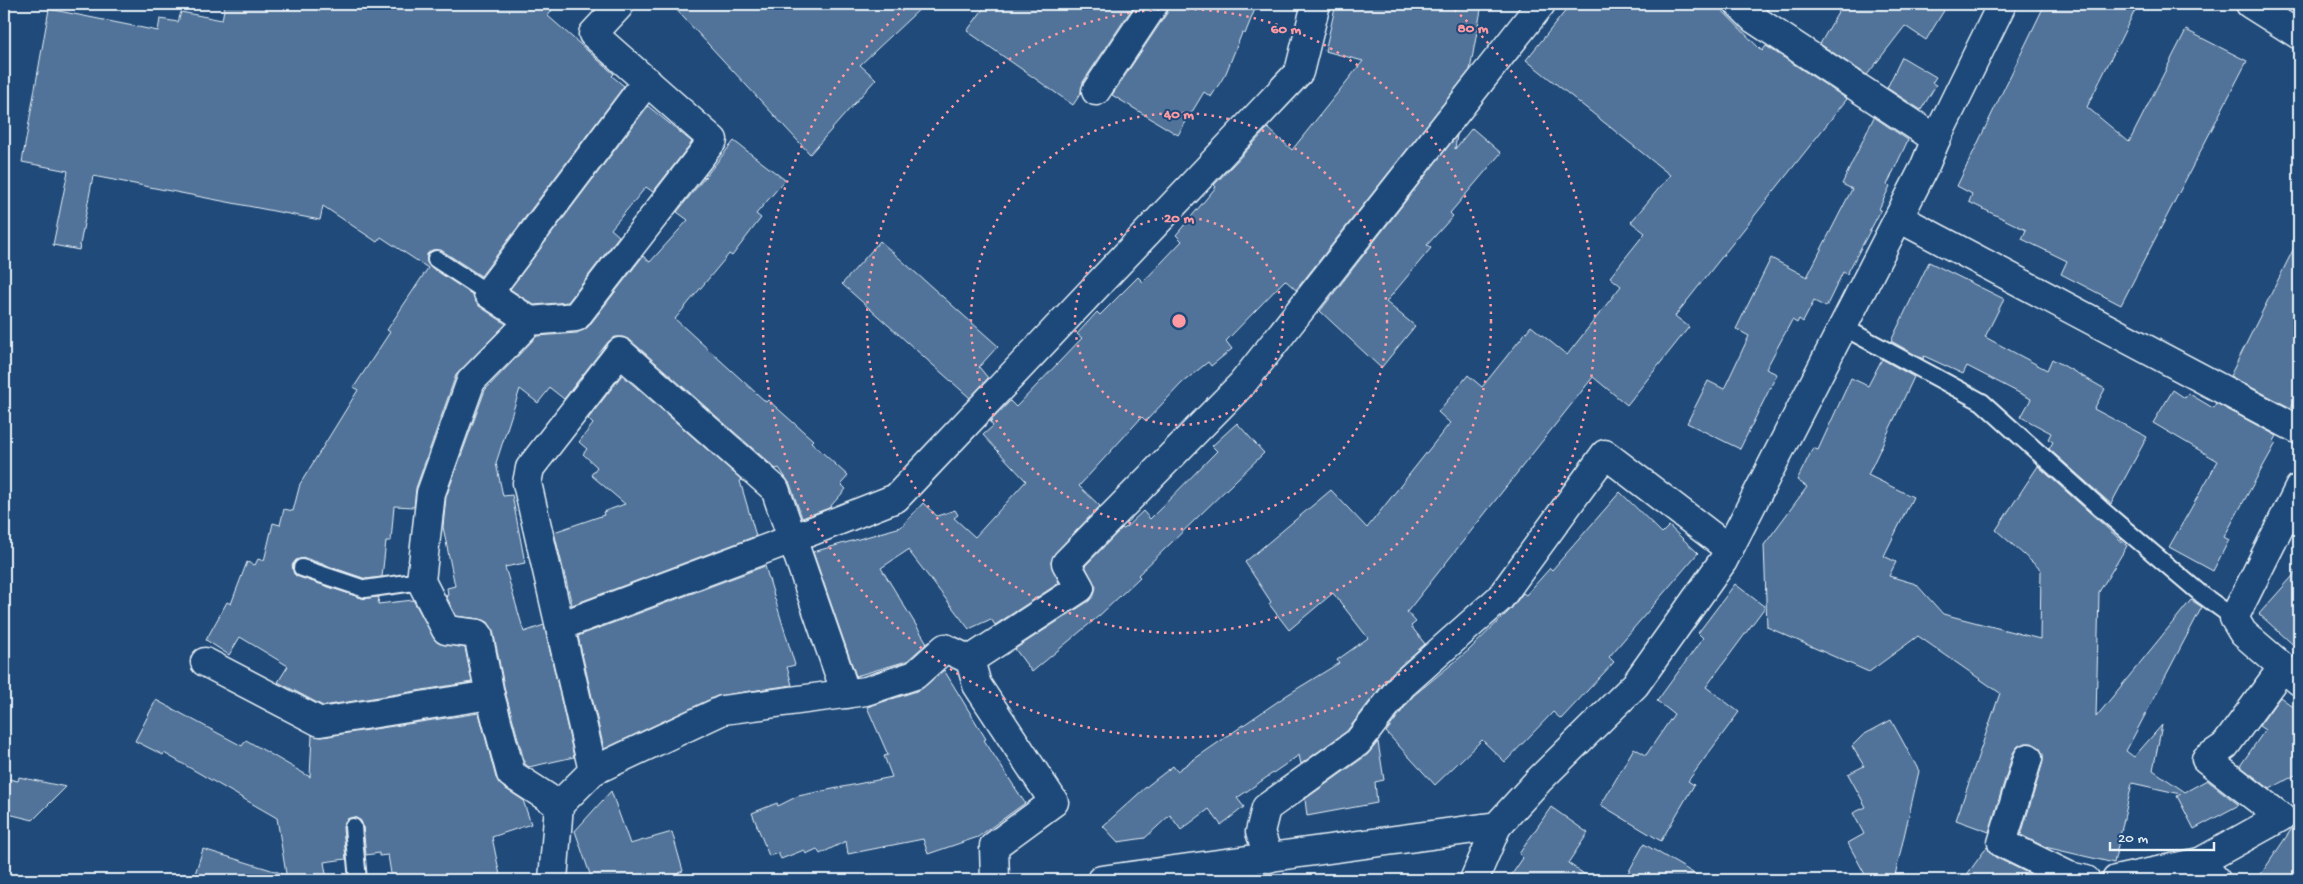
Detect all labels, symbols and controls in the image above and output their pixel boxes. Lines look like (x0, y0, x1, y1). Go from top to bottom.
text: 80 m (1458, 20, 1489, 38)
text: 60 m (1271, 21, 1302, 39)
text: 40 m (1163, 106, 1194, 124)
text: 20 m (1164, 210, 1194, 228)
centre of rings (1170, 312, 1188, 330)
scale bar (2110, 819, 2214, 851)
text: 20 m (2118, 830, 2148, 848)

